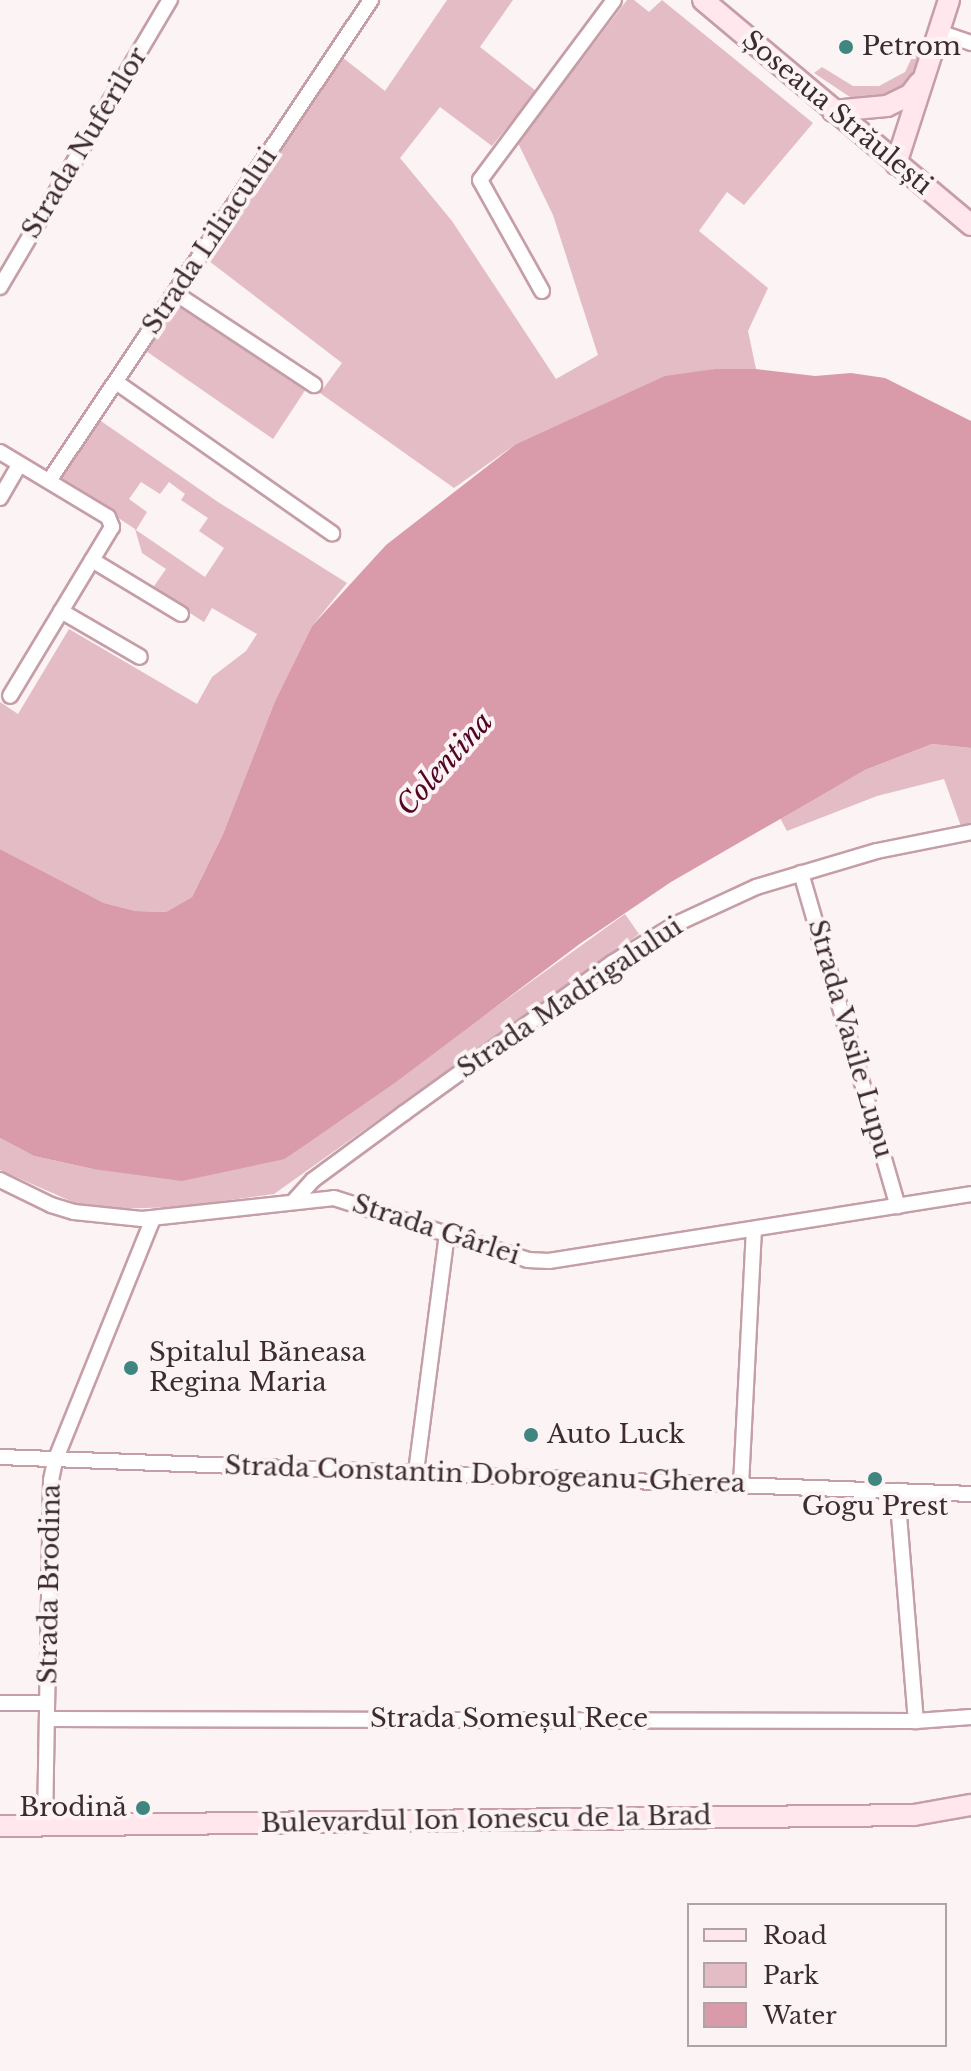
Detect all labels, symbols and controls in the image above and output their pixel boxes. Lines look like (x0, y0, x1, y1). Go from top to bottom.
street label: Șoseaua Străulești (736, 24, 938, 202)
place label: Petrom (862, 31, 961, 63)
marker: Petrom (837, 38, 855, 56)
street label: Strada Nuferilor (16, 42, 154, 244)
street label: Strada Liliacului (136, 142, 284, 340)
water label: Colentina (390, 705, 500, 823)
street label: Strada Madrigalului (451, 911, 689, 1085)
street label: Strada Vasile Lupu (801, 916, 899, 1162)
street label: Strada Gârlei (348, 1188, 524, 1272)
place label: Spitalul Băneasa Regina Maria (149, 1337, 366, 1398)
marker: Spitalul Băneasa Regina Maria (120, 1357, 142, 1379)
place label: Auto Luck (547, 1419, 685, 1451)
marker: Auto Luck (522, 1426, 540, 1444)
street label: Strada Constantin Dobrogeanu-Gherea (224, 1450, 746, 1500)
marker: Gogu Prest (866, 1470, 884, 1488)
street label: Strada Brodina (33, 1484, 67, 1684)
place label: Gogu Prest (802, 1491, 948, 1523)
street label: Strada Someșul Rece (370, 1703, 648, 1735)
place label: Brodină (19, 1792, 127, 1824)
marker: Brodină (134, 1799, 152, 1817)
street label: Bulevardul Ion Ionescu de la Brad (260, 1800, 712, 1840)
legend (687, 1903, 947, 2047)
text: Road (763, 1921, 827, 1950)
text: Park (763, 1961, 819, 1990)
text: Water (763, 2001, 837, 2030)

